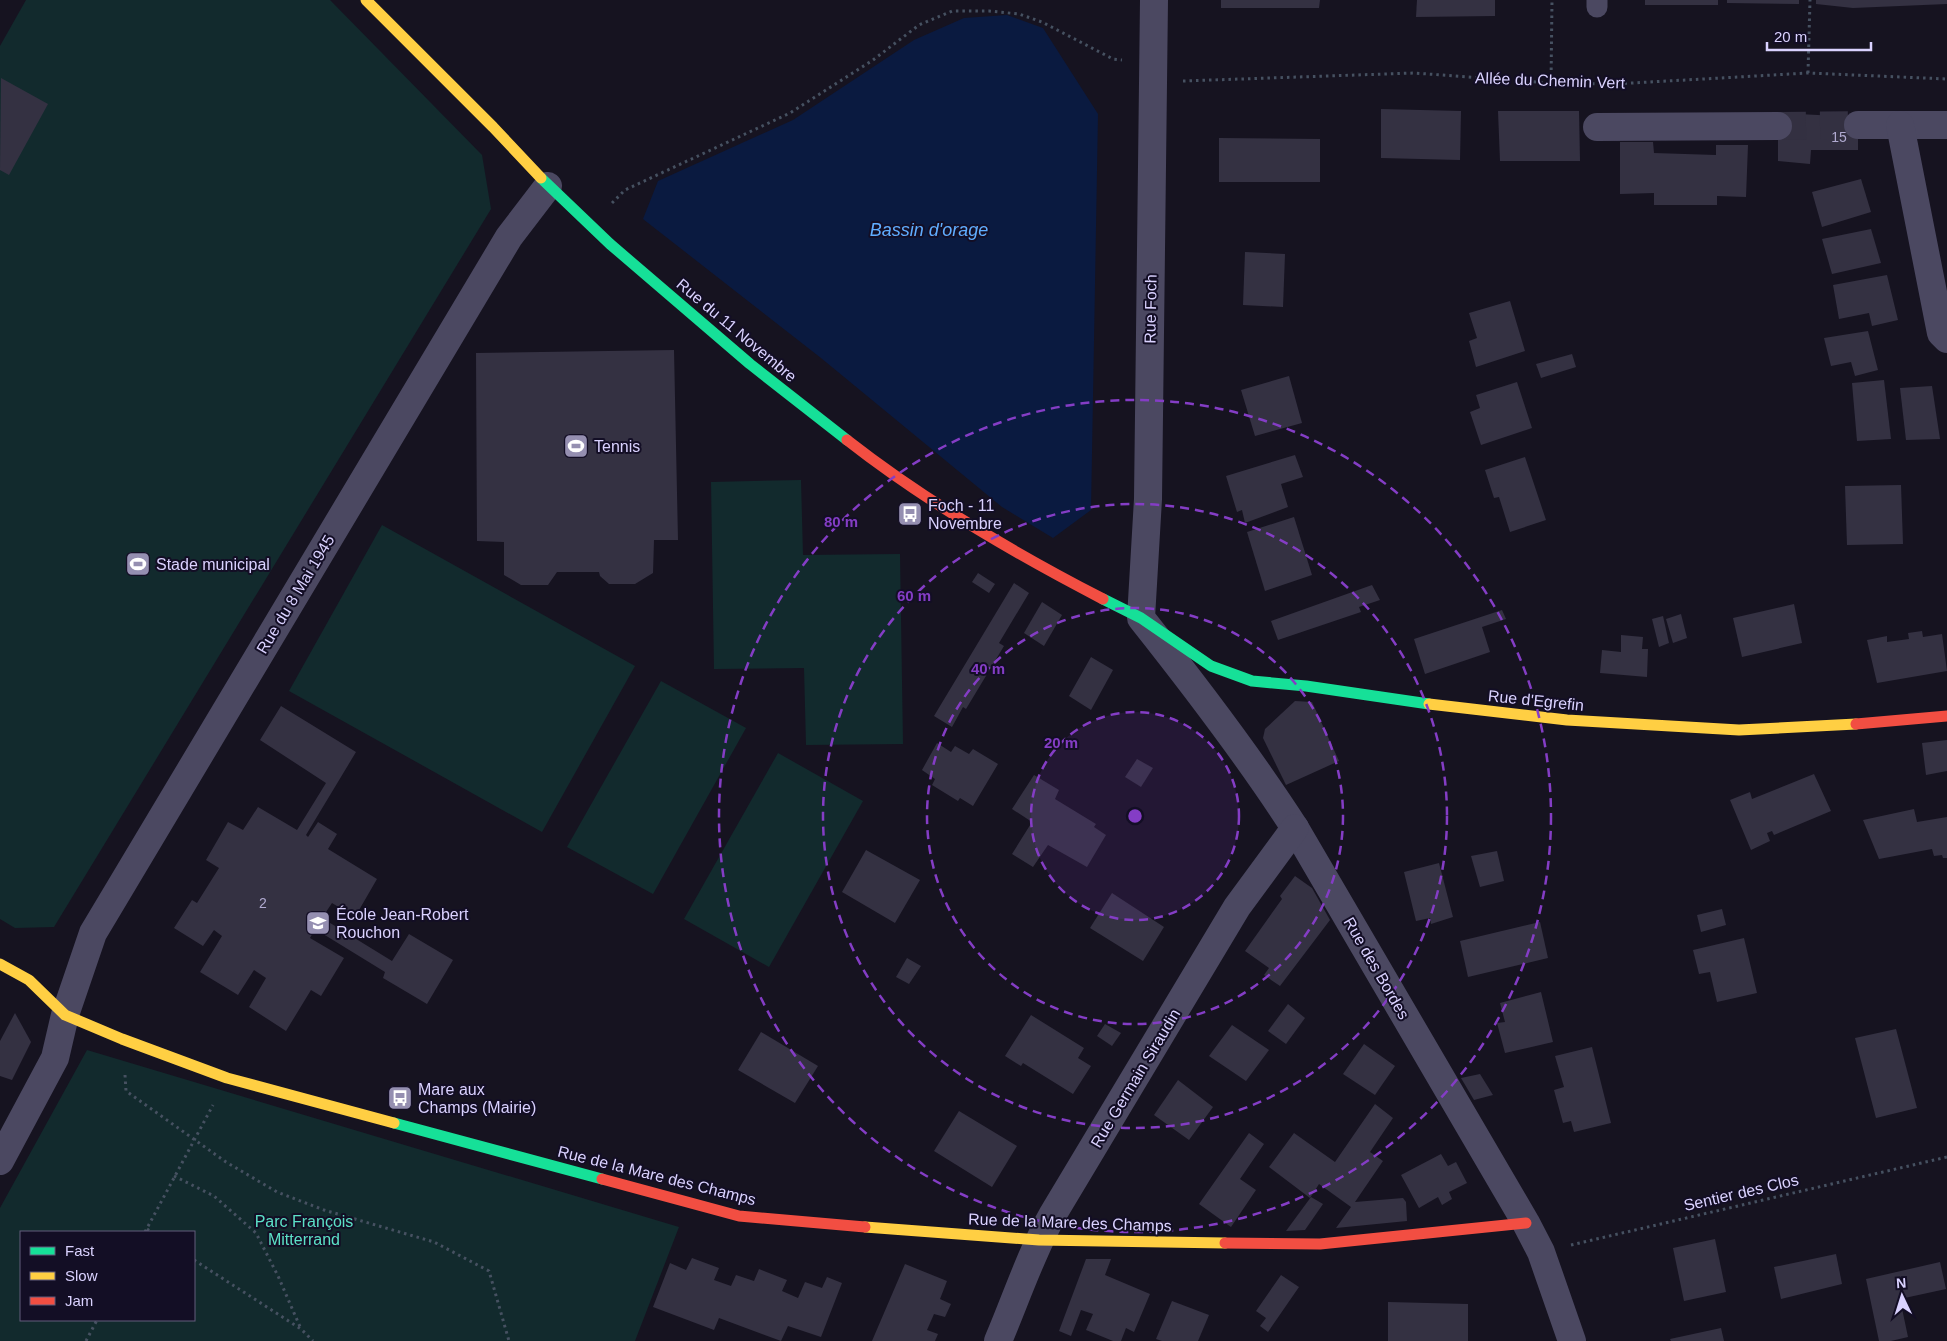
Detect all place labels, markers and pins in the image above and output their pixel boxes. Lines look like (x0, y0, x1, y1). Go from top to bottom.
sports icon: Tennis (563, 433, 589, 459)
place label: Tennis (594, 438, 640, 455)
place label: Foch - 11 Novembre (928, 497, 1002, 532)
bus stop icon: Foch - 11 Novembre (897, 501, 923, 527)
sports icon: Stade municipal (125, 551, 151, 577)
place label: Stade municipal (156, 556, 270, 573)
centre of rings (1126, 807, 1144, 825)
place label: École Jean-Robert Rouchon (336, 905, 469, 941)
school or university icon: École Jean-Robert Rouchon (305, 910, 331, 936)
place label: Mare aux Champs (Mairie) (418, 1081, 536, 1116)
bus stop icon: Mare aux Champs (Mairie) (387, 1085, 413, 1111)

